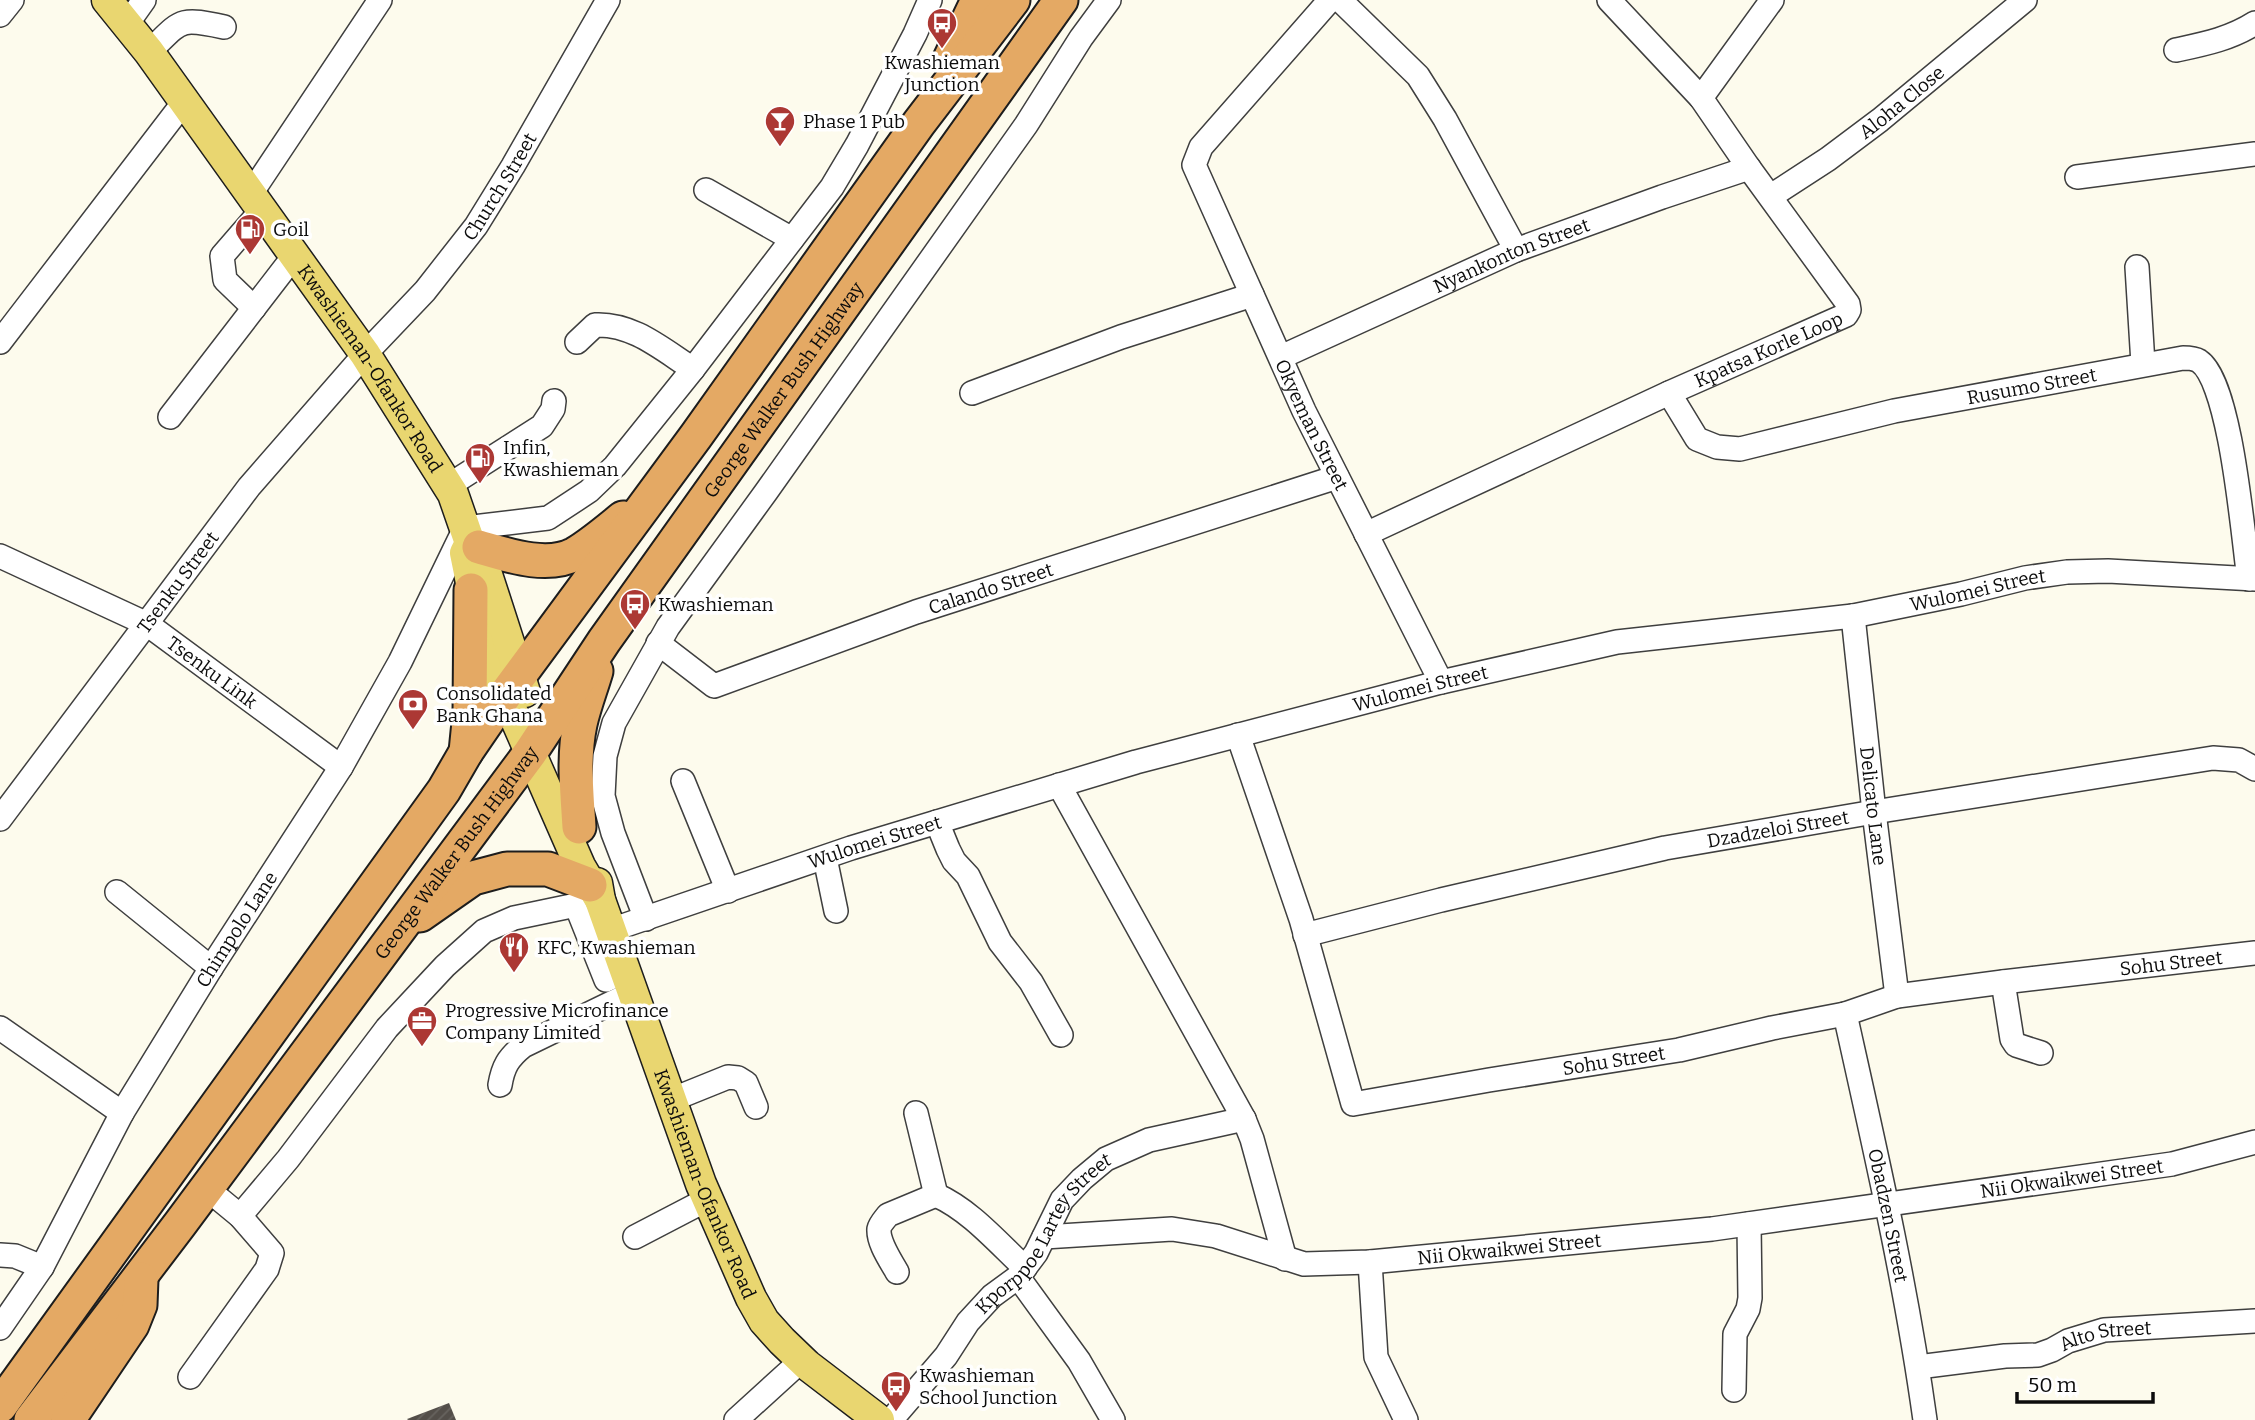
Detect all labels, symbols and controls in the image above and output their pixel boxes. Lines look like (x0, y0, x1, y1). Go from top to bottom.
bus stop icon: Kwashieman Junction (925, 6, 959, 50)
place label: Kwashieman Junction (884, 51, 1000, 96)
street label: Aloha Close (1855, 61, 1949, 144)
bar icon: Phase 1 Pub (763, 104, 797, 148)
place label: Phase 1 Pub (803, 110, 905, 133)
street label: Church Street (458, 129, 542, 245)
fuel station icon: Goil (233, 212, 267, 256)
street label: Nyankonton Street (1430, 213, 1593, 298)
place label: Goil (273, 218, 309, 241)
street label: Kwashieman-Ofankor Road (293, 260, 447, 477)
street label: George Walker Bush Highway (699, 277, 869, 502)
street label: Kpatsa Korle Loop (1691, 307, 1846, 392)
street label: Okyeman Street (1270, 356, 1353, 494)
street label: Rusumo Street (1965, 363, 2099, 409)
place label: Infin, Kwashieman (503, 436, 619, 481)
fuel station icon: Infin, Kwashieman (463, 441, 497, 485)
street label: Tsenku Street (132, 527, 224, 638)
street label: Calando Street (925, 558, 1056, 619)
street label: Wulomei Street (1908, 564, 2047, 616)
bus stop icon: Kwashieman (618, 587, 652, 631)
place label: Kwashieman (658, 593, 774, 616)
street label: Tsenku Link (162, 632, 262, 714)
street label: Wulomei Street (1350, 661, 1490, 717)
place label: Consolidated Bank Ghana (436, 682, 552, 727)
bank icon: Consolidated Bank Ghana (396, 687, 430, 731)
street label: George Walker Bush Highway (370, 741, 544, 964)
street label: Delicato Lane (1855, 745, 1892, 867)
street label: Dzadzeloi Street (1705, 805, 1851, 853)
street label: Wulomei Street (805, 810, 944, 874)
street label: Chimpolo Lane (191, 867, 282, 992)
restaurant icon: KFC, Kwashieman (497, 930, 531, 974)
place label: KFC, Kwashieman (537, 936, 696, 959)
street label: Sohu Street (2118, 946, 2224, 980)
place label: Progressive Microfinance Company Limited (445, 999, 669, 1044)
office icon: Progressive Microfinance Company Limited (405, 1004, 439, 1048)
street label: Sohu Street (1561, 1041, 1667, 1080)
street label: Kwashieman-Ofankor Road (649, 1066, 761, 1302)
street label: Kporppoe Lartey Street (971, 1147, 1114, 1319)
street label: Obadzen Street (1863, 1147, 1913, 1284)
street label: Nii Okwaikwei Street (1979, 1154, 2165, 1203)
street label: Nii Okwaikwei Street (1416, 1229, 1602, 1269)
street label: Alto Street (2055, 1316, 2152, 1356)
scale bar (2017, 1360, 2154, 1404)
place label: Kwashieman School Junction (919, 1364, 1057, 1409)
bus stop icon: Kwashieman School Junction (879, 1369, 913, 1413)
text: 50 m (2028, 1372, 2077, 1398)

